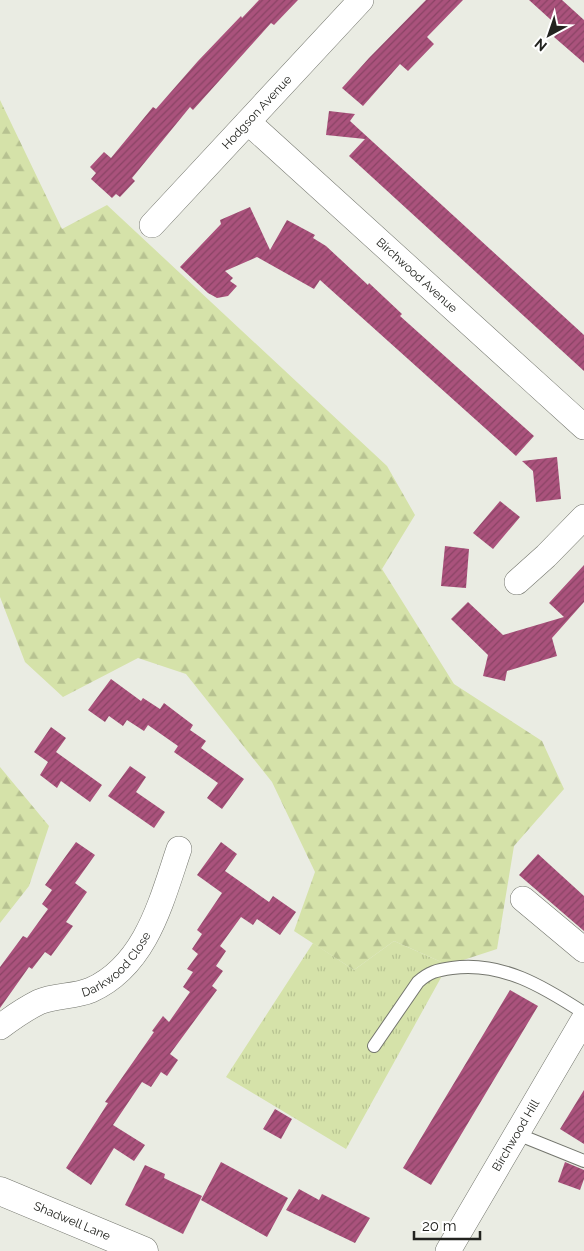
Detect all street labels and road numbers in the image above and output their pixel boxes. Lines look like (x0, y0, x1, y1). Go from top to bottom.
street label: Hodgson Avenue (219, 72, 294, 152)
street label: Birchwood Avenue (374, 235, 460, 315)
street label: Darkwood Close (80, 929, 154, 1000)
street label: Birchwood Hill (489, 1097, 543, 1174)
street label: Shadwell Lane (32, 1199, 112, 1243)

